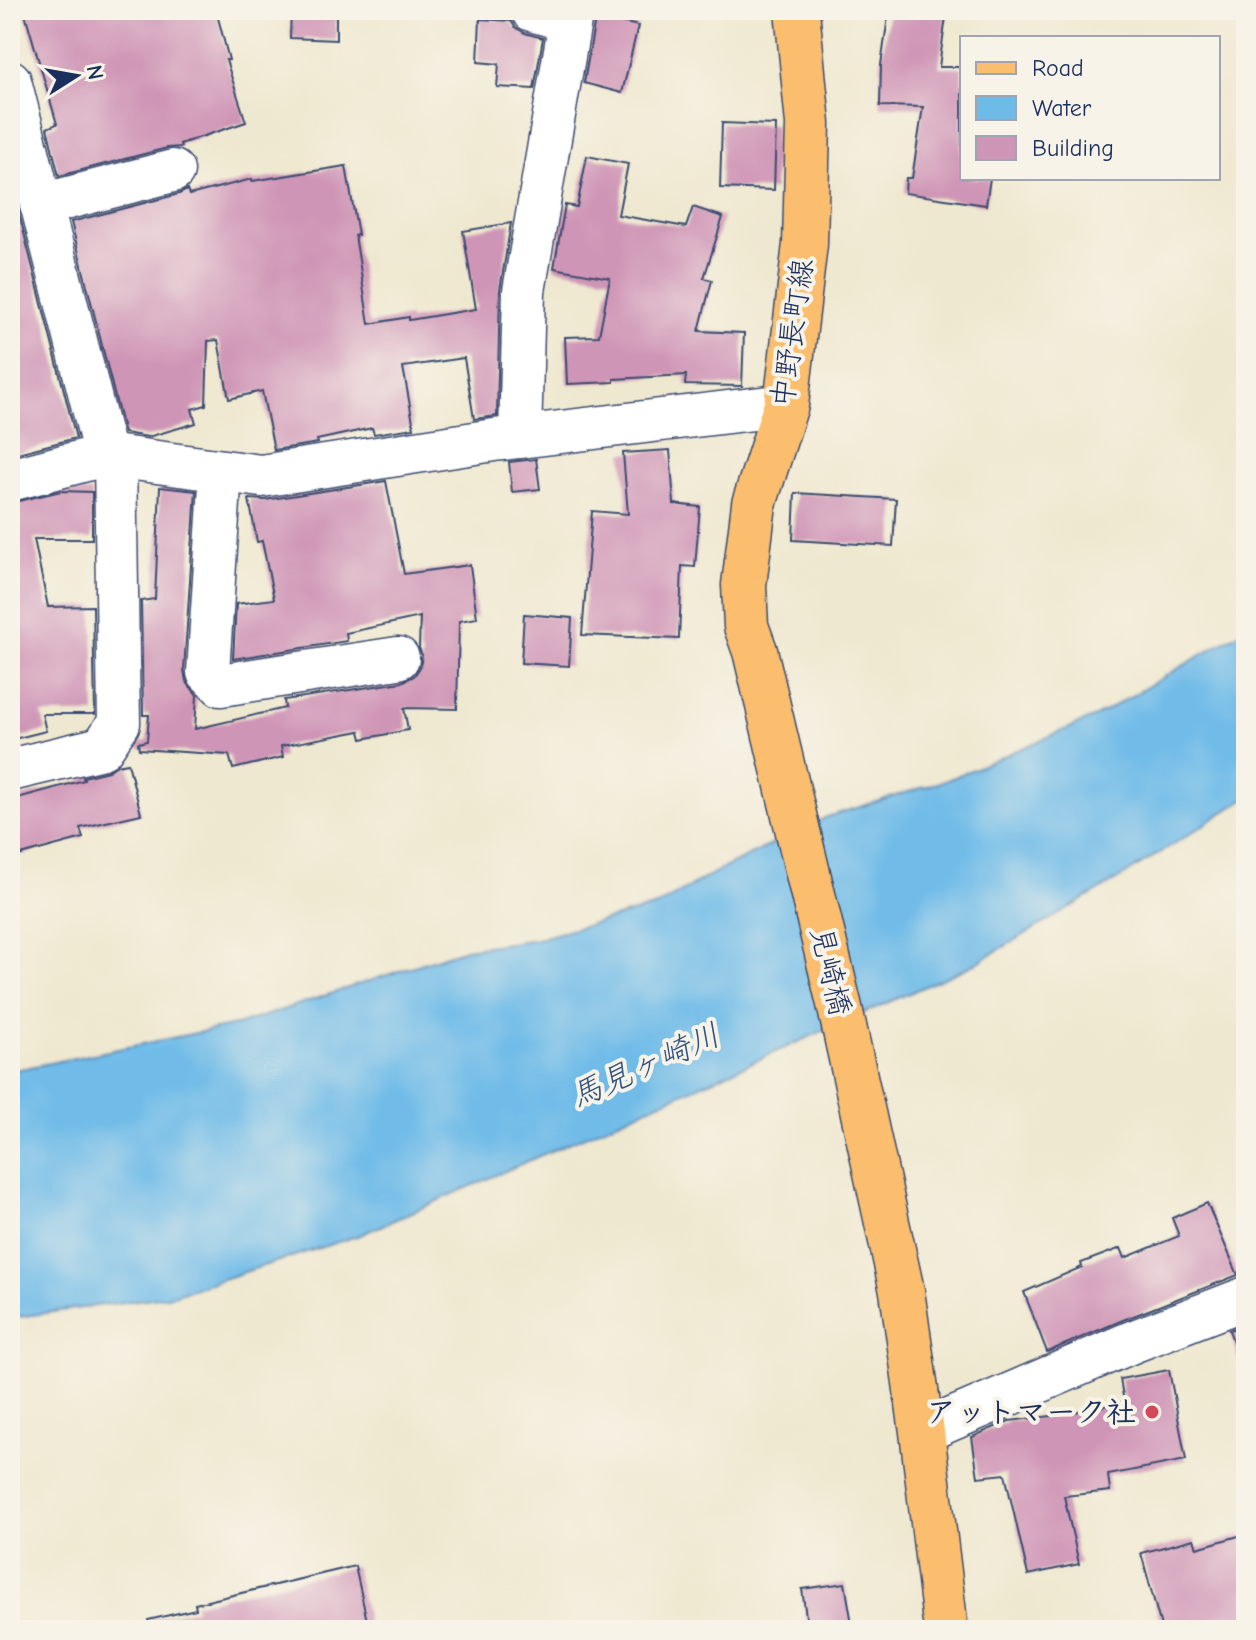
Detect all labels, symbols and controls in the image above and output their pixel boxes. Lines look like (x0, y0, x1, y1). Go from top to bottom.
north arrow (36, 36, 116, 116)
legend (960, 36, 1220, 180)
text: Road (1032, 54, 1084, 82)
text: N (81, 63, 109, 82)
text: Water (1032, 94, 1092, 122)
text: Building (1032, 134, 1114, 162)
street label: 中野長町線 (765, 256, 820, 410)
street label: 見崎橋 (803, 923, 858, 1019)
water label: 馬見ヶ崎川 (565, 1016, 726, 1115)
place label: アットマーク社 (926, 1395, 1136, 1430)
marker: アットマーク社 (1143, 1403, 1161, 1421)

